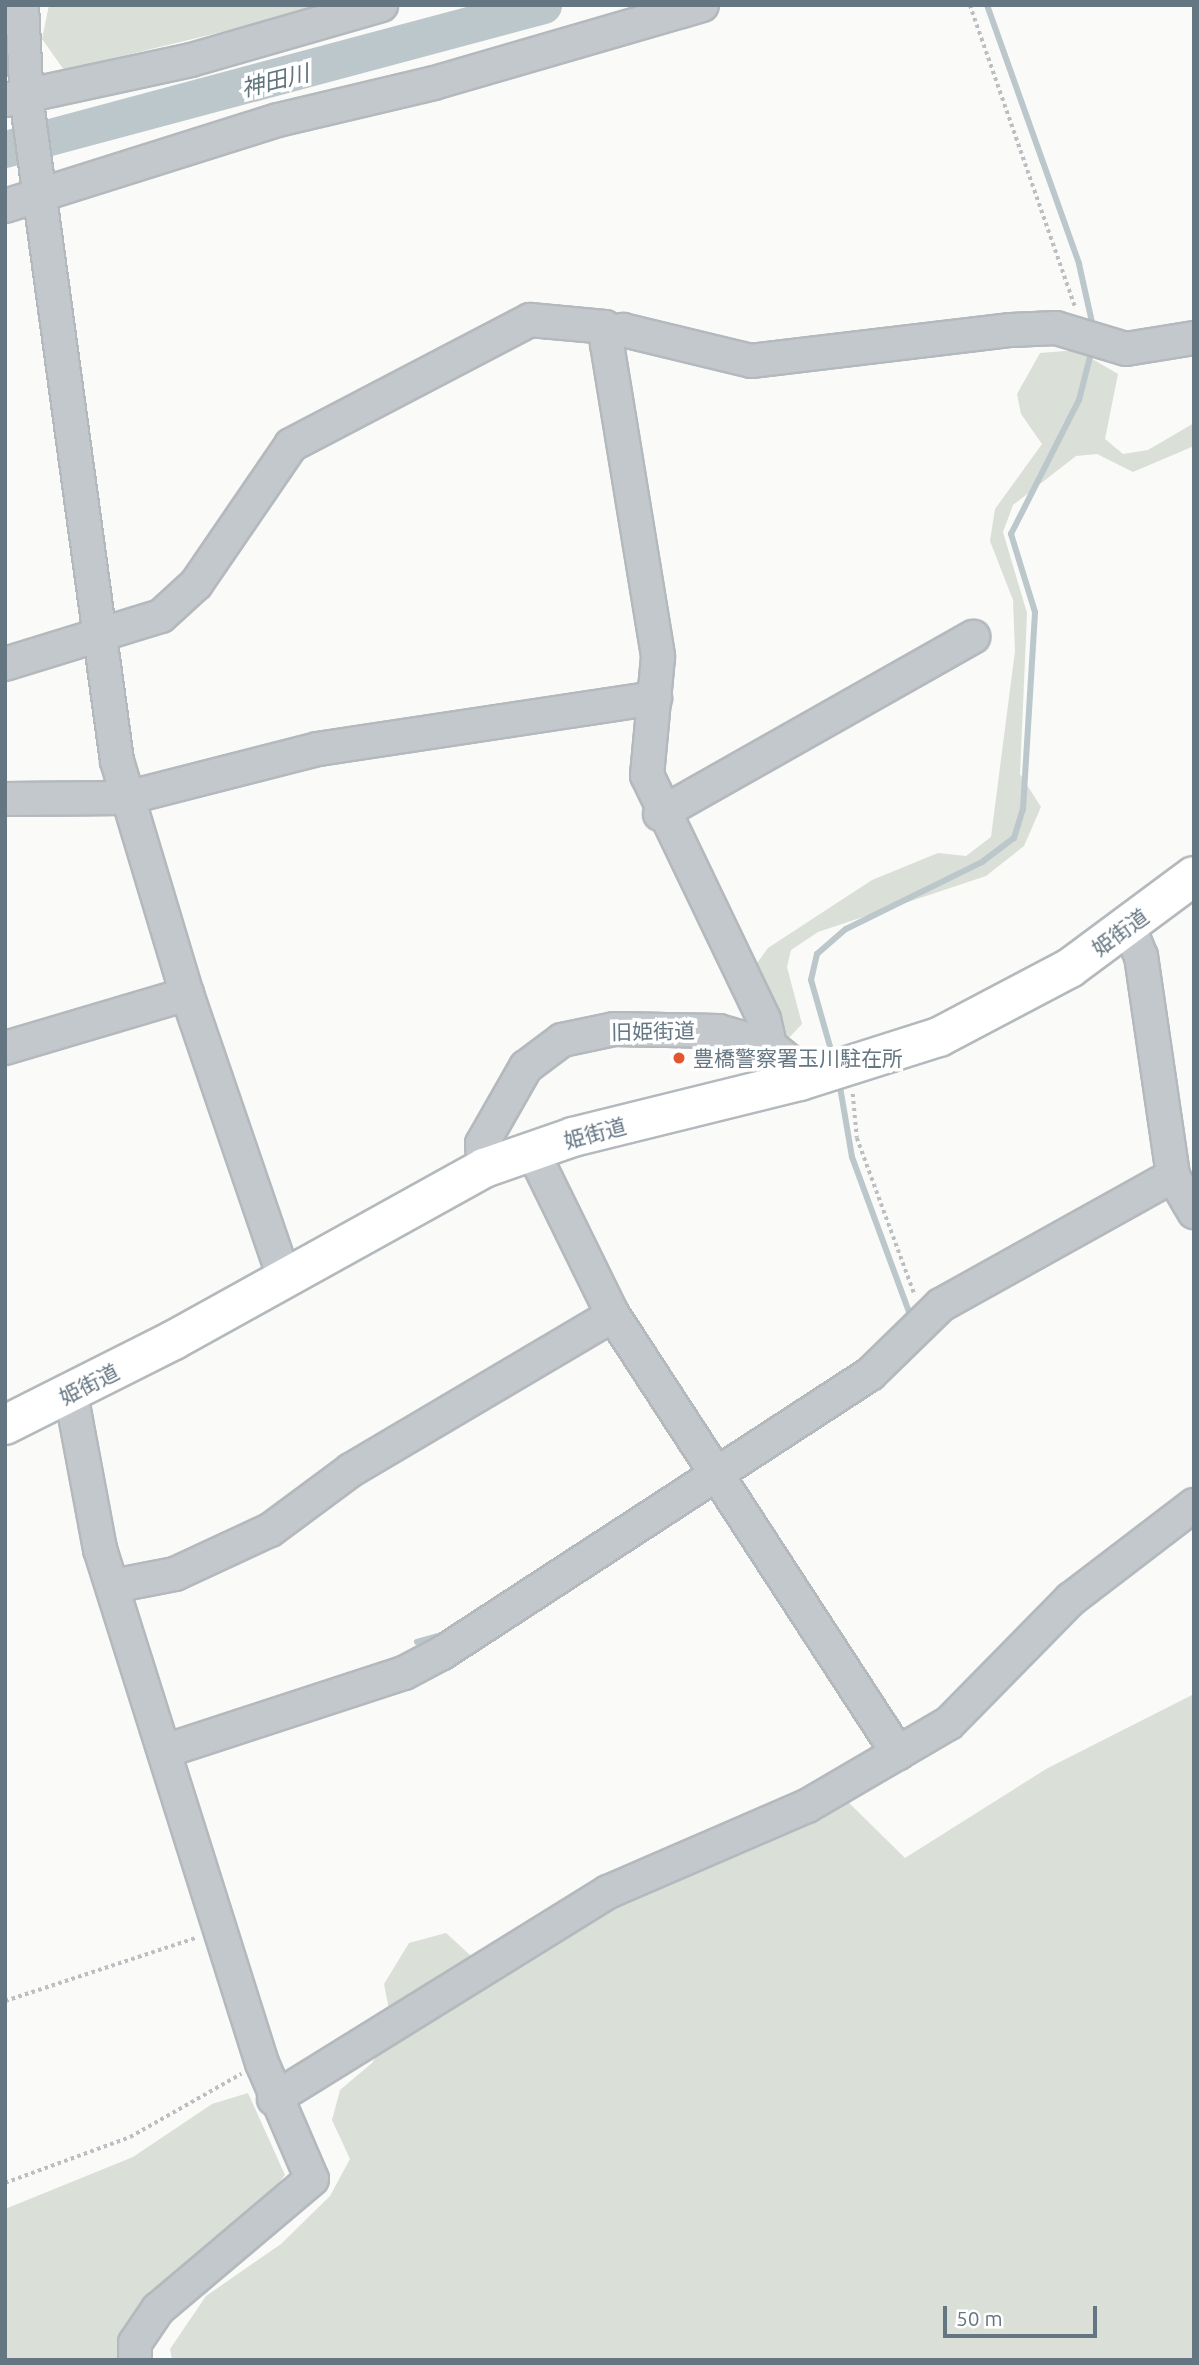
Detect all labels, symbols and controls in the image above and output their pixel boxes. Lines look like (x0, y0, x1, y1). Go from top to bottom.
water label: 神田川 (238, 59, 312, 103)
street label: 姫街道 (1087, 903, 1153, 961)
street label: 旧姫街道 (611, 1018, 695, 1044)
place label: 豊橋警察署玉川駐在所 (693, 1045, 903, 1071)
marker: 豊橋警察署玉川駐在所 (671, 1050, 687, 1066)
street label: 姫街道 (561, 1113, 629, 1153)
street label: 姫街道 (55, 1358, 123, 1410)
scale bar (947, 2292, 1101, 2336)
text: 50 m (956, 2306, 1003, 2330)

